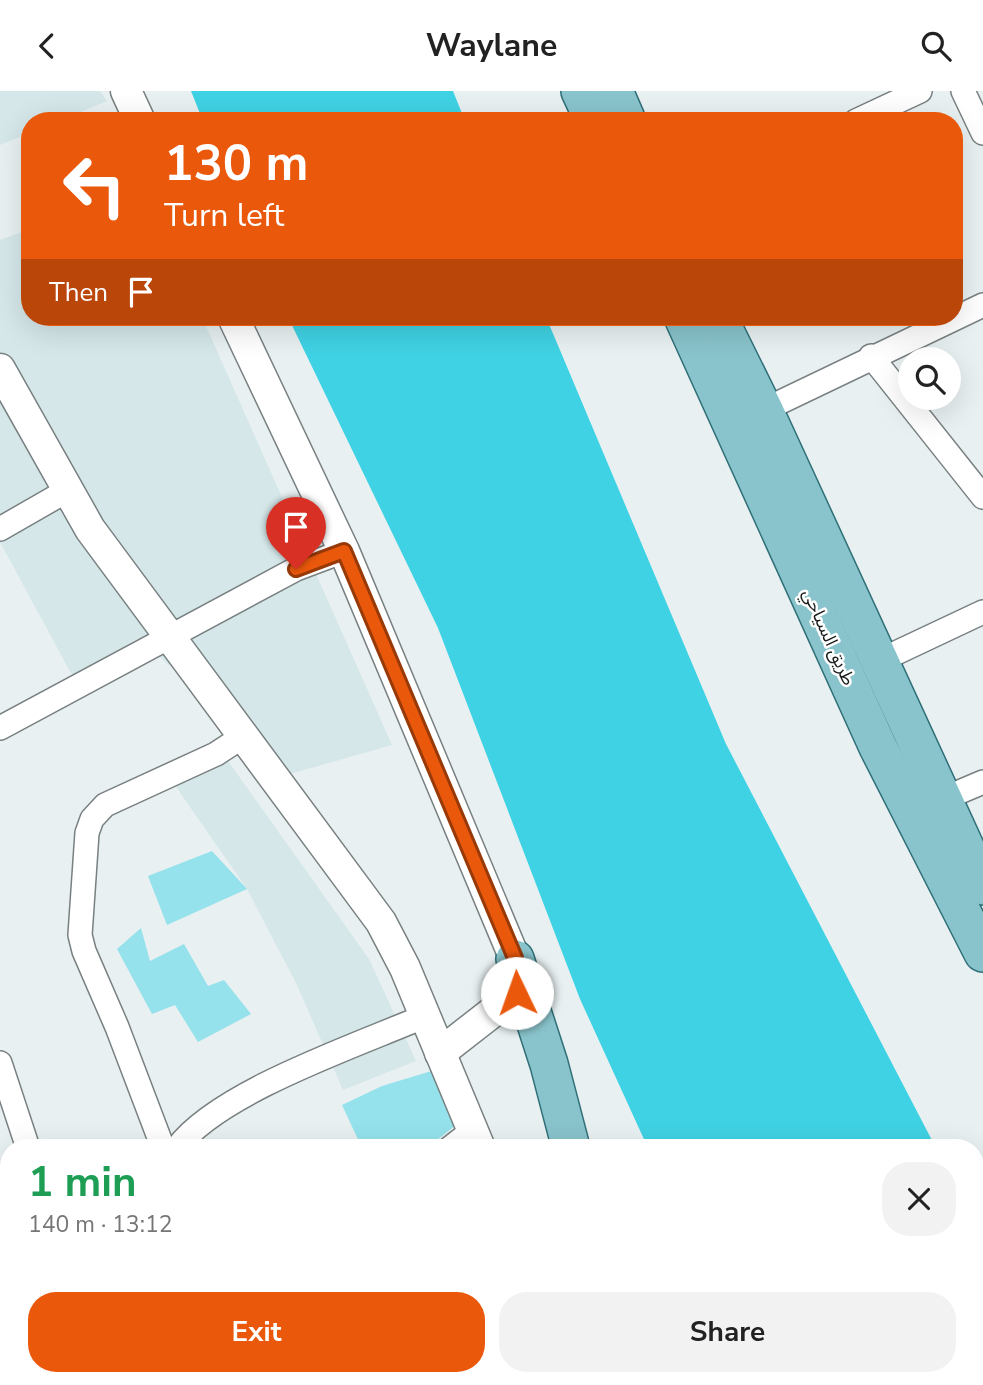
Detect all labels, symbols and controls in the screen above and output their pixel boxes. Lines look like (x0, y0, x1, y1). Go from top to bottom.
text: Waylane (426, 24, 557, 67)
icon: back (28, 27, 66, 65)
icon: search (917, 27, 955, 65)
text: 130 m (164, 130, 308, 197)
icon: left (49, 140, 140, 231)
text: Turn left (164, 194, 284, 237)
icon: arrive (122, 273, 160, 311)
text: Then (49, 275, 108, 310)
map controls (898, 347, 961, 410)
button: search (898, 347, 961, 410)
pin (266, 497, 326, 569)
icon: arrive (277, 508, 315, 546)
street label: طريق السياحي (796, 585, 861, 690)
position arrow (480, 956, 554, 1030)
text: 1 min (28, 1154, 137, 1211)
button: close (882, 1162, 956, 1236)
text: 140 m · 13:12 (28, 1209, 173, 1240)
button: Exit (28, 1292, 485, 1372)
button: Share (499, 1292, 956, 1372)

